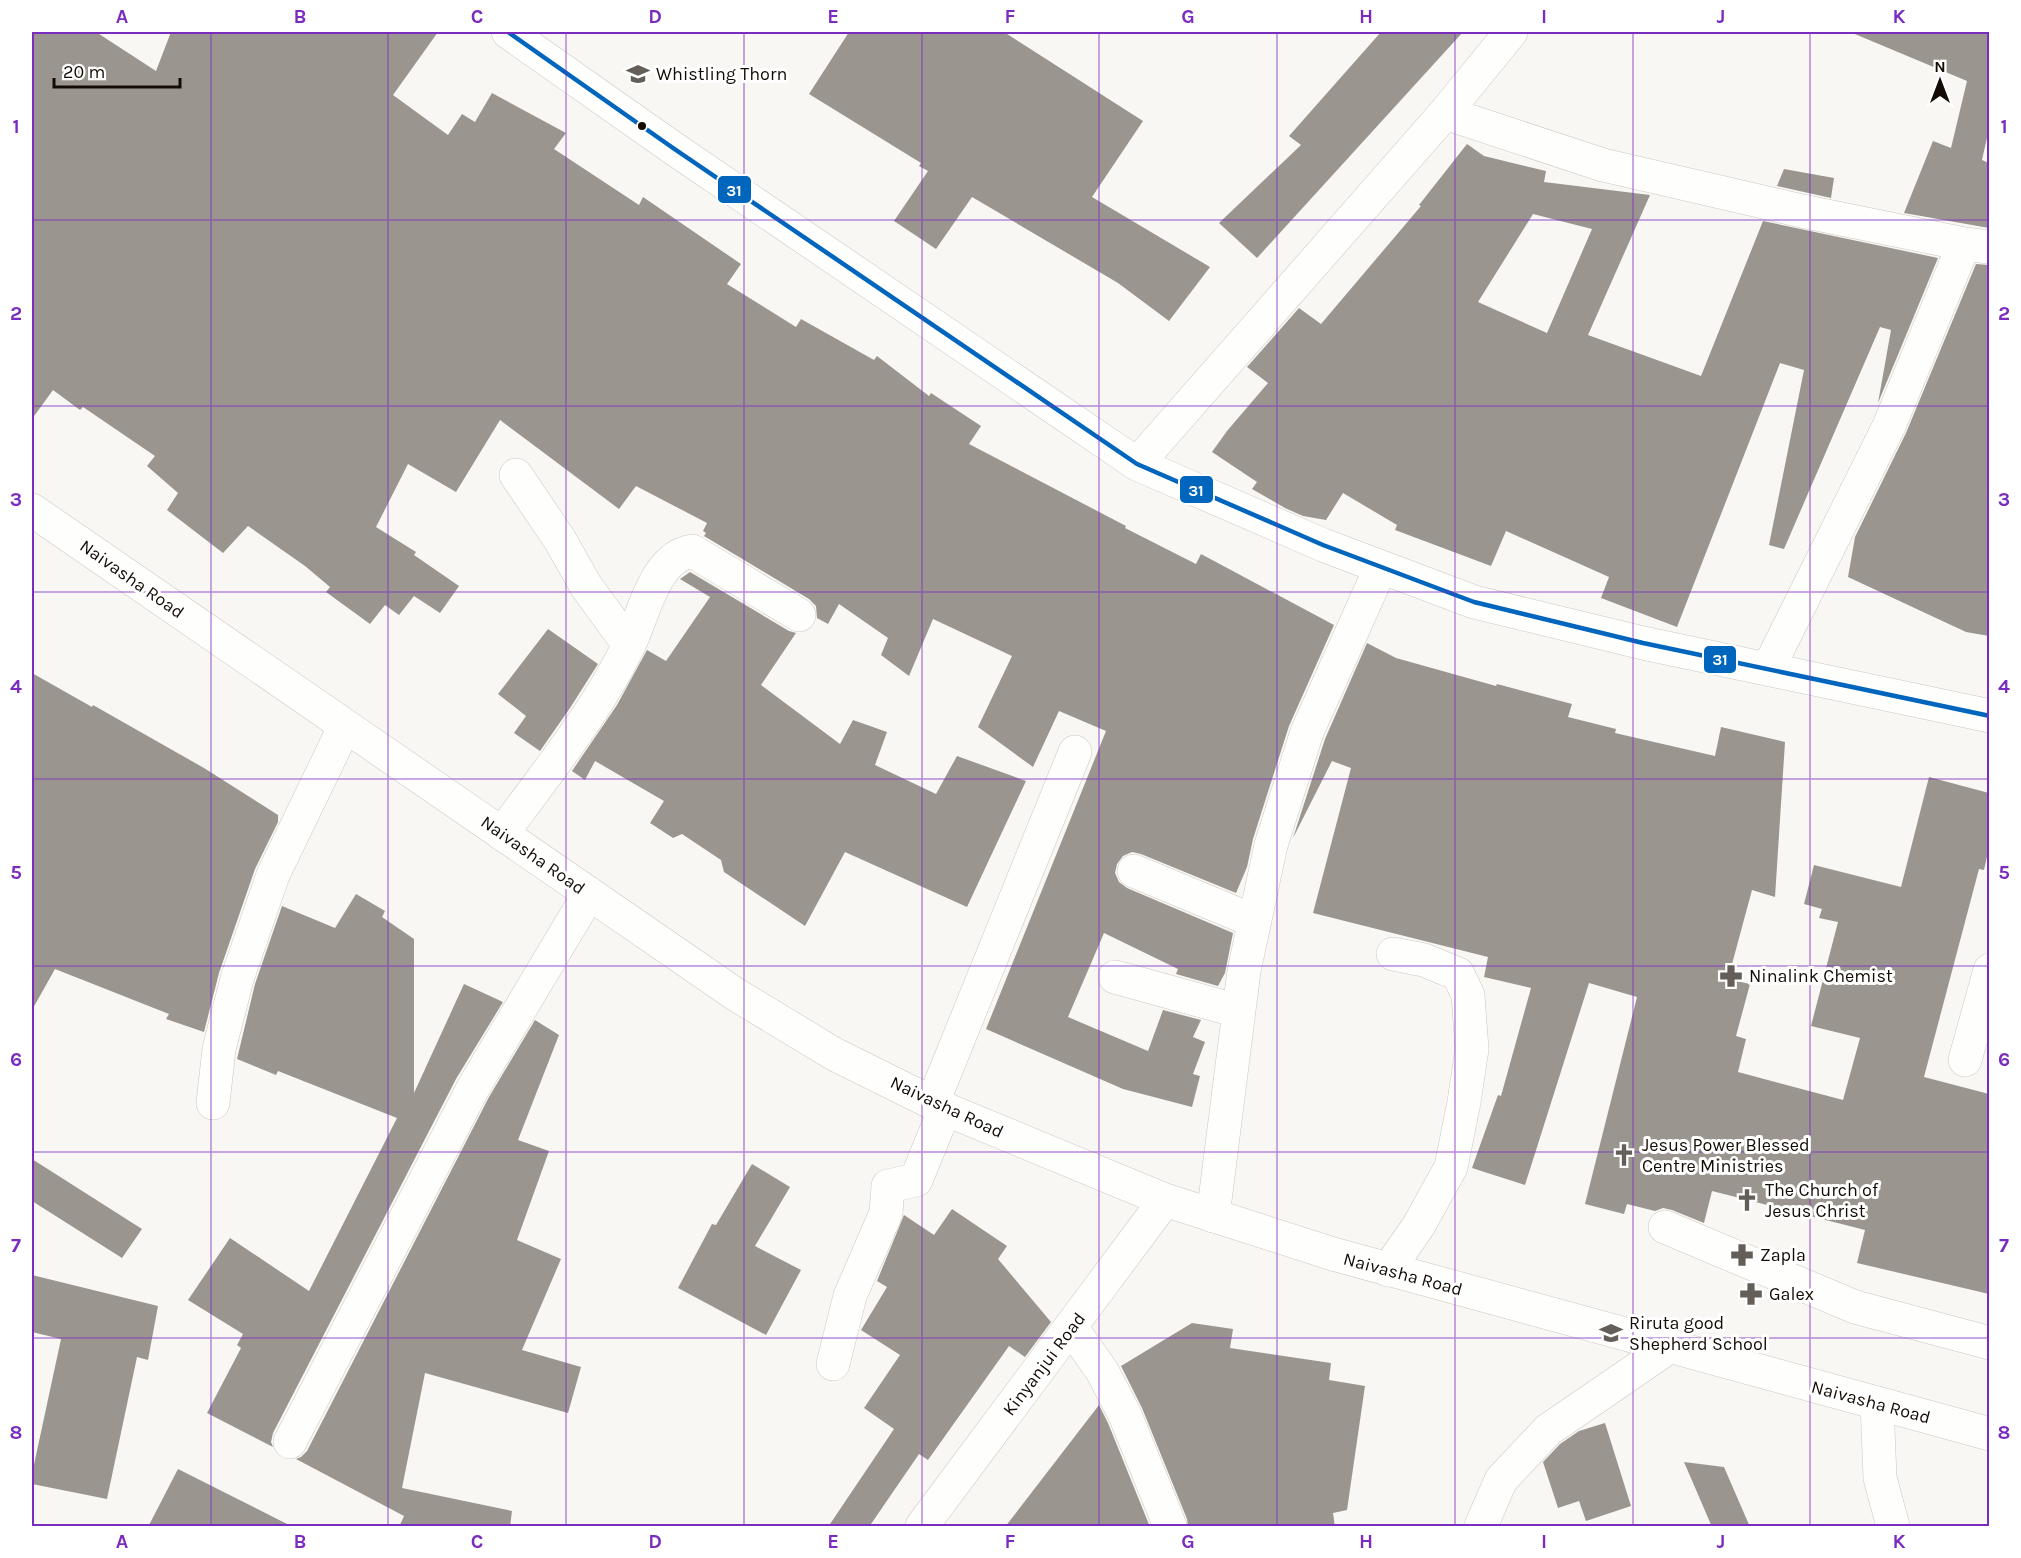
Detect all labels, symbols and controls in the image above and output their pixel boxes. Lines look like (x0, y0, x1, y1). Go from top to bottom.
text: A (116, 5, 129, 28)
text: B (294, 5, 306, 28)
text: C (471, 5, 483, 28)
text: D (648, 5, 662, 28)
text: E (827, 5, 839, 28)
text: F (1005, 5, 1016, 28)
text: G (1181, 5, 1195, 28)
text: H (1359, 5, 1373, 28)
text: I (1541, 5, 1547, 28)
text: J (1717, 5, 1725, 28)
text: K (1892, 5, 1906, 28)
scale bar (54, 51, 180, 89)
north arrow (1910, 51, 1970, 111)
text: N (1934, 57, 1946, 76)
text: 20 m (63, 61, 105, 83)
school or university icon: Whistling Thorn (625, 61, 651, 87)
place label: Whistling Thorn (656, 63, 787, 85)
text: 1 (12, 115, 20, 138)
text: 1 (2000, 115, 2008, 138)
unlabelled marker (636, 120, 648, 132)
line badge: 31 (717, 175, 752, 204)
text: 31 (726, 181, 742, 200)
text: 2 (10, 302, 22, 325)
text: 2 (1998, 302, 2010, 325)
line badge: 31 (1179, 475, 1214, 504)
text: 31 (1188, 481, 1204, 500)
text: 3 (10, 488, 22, 511)
text: 3 (1998, 488, 2010, 511)
street label: Naivasha Road (76, 535, 188, 623)
line badge: 31 (1703, 645, 1737, 674)
text: 31 (1712, 650, 1728, 669)
text: 4 (10, 675, 22, 698)
text: 4 (1998, 675, 2010, 698)
street label: Naivasha Road (477, 811, 589, 899)
text: 5 (10, 861, 22, 884)
text: 5 (1998, 861, 2010, 884)
pharmacy icon: Ninalink Chemist (1718, 963, 1744, 989)
place label: Ninalink Chemist (1749, 965, 1893, 987)
text: 6 (10, 1048, 22, 1071)
text: 6 (1998, 1048, 2010, 1071)
street label: Naivasha Road (887, 1071, 1007, 1143)
place label: Jesus Power Blessed Centre Ministries (1642, 1134, 1810, 1177)
church icon: Jesus Power Blessed Centre Ministries (1611, 1142, 1637, 1168)
place label: The Church of Jesus Christ (1765, 1179, 1879, 1222)
church icon: The Church of Jesus Christ (1734, 1187, 1760, 1213)
text: 7 (11, 1234, 21, 1257)
text: 7 (1999, 1234, 2009, 1257)
pharmacy icon: Zapla (1729, 1242, 1755, 1268)
place label: Zapla (1760, 1244, 1806, 1266)
street label: Naivasha Road (1341, 1248, 1465, 1300)
pharmacy icon: Galex (1738, 1281, 1764, 1307)
place label: Galex (1769, 1283, 1814, 1305)
street label: Kinyanjui Road (998, 1308, 1090, 1420)
place label: Riruta good Shepherd School (1629, 1312, 1768, 1355)
school or university icon: Riruta good Shepherd School (1598, 1320, 1624, 1346)
street label: Naivasha Road (1809, 1376, 1933, 1428)
text: 8 (10, 1421, 22, 1444)
text: 8 (1998, 1421, 2010, 1444)
text: A (116, 1530, 129, 1553)
text: B (294, 1530, 306, 1553)
text: C (471, 1530, 483, 1553)
text: D (648, 1530, 662, 1553)
text: E (827, 1530, 839, 1553)
text: F (1005, 1530, 1016, 1553)
text: G (1181, 1530, 1195, 1553)
text: H (1359, 1530, 1373, 1553)
text: I (1541, 1530, 1547, 1553)
text: J (1717, 1530, 1725, 1553)
text: K (1892, 1530, 1906, 1553)

